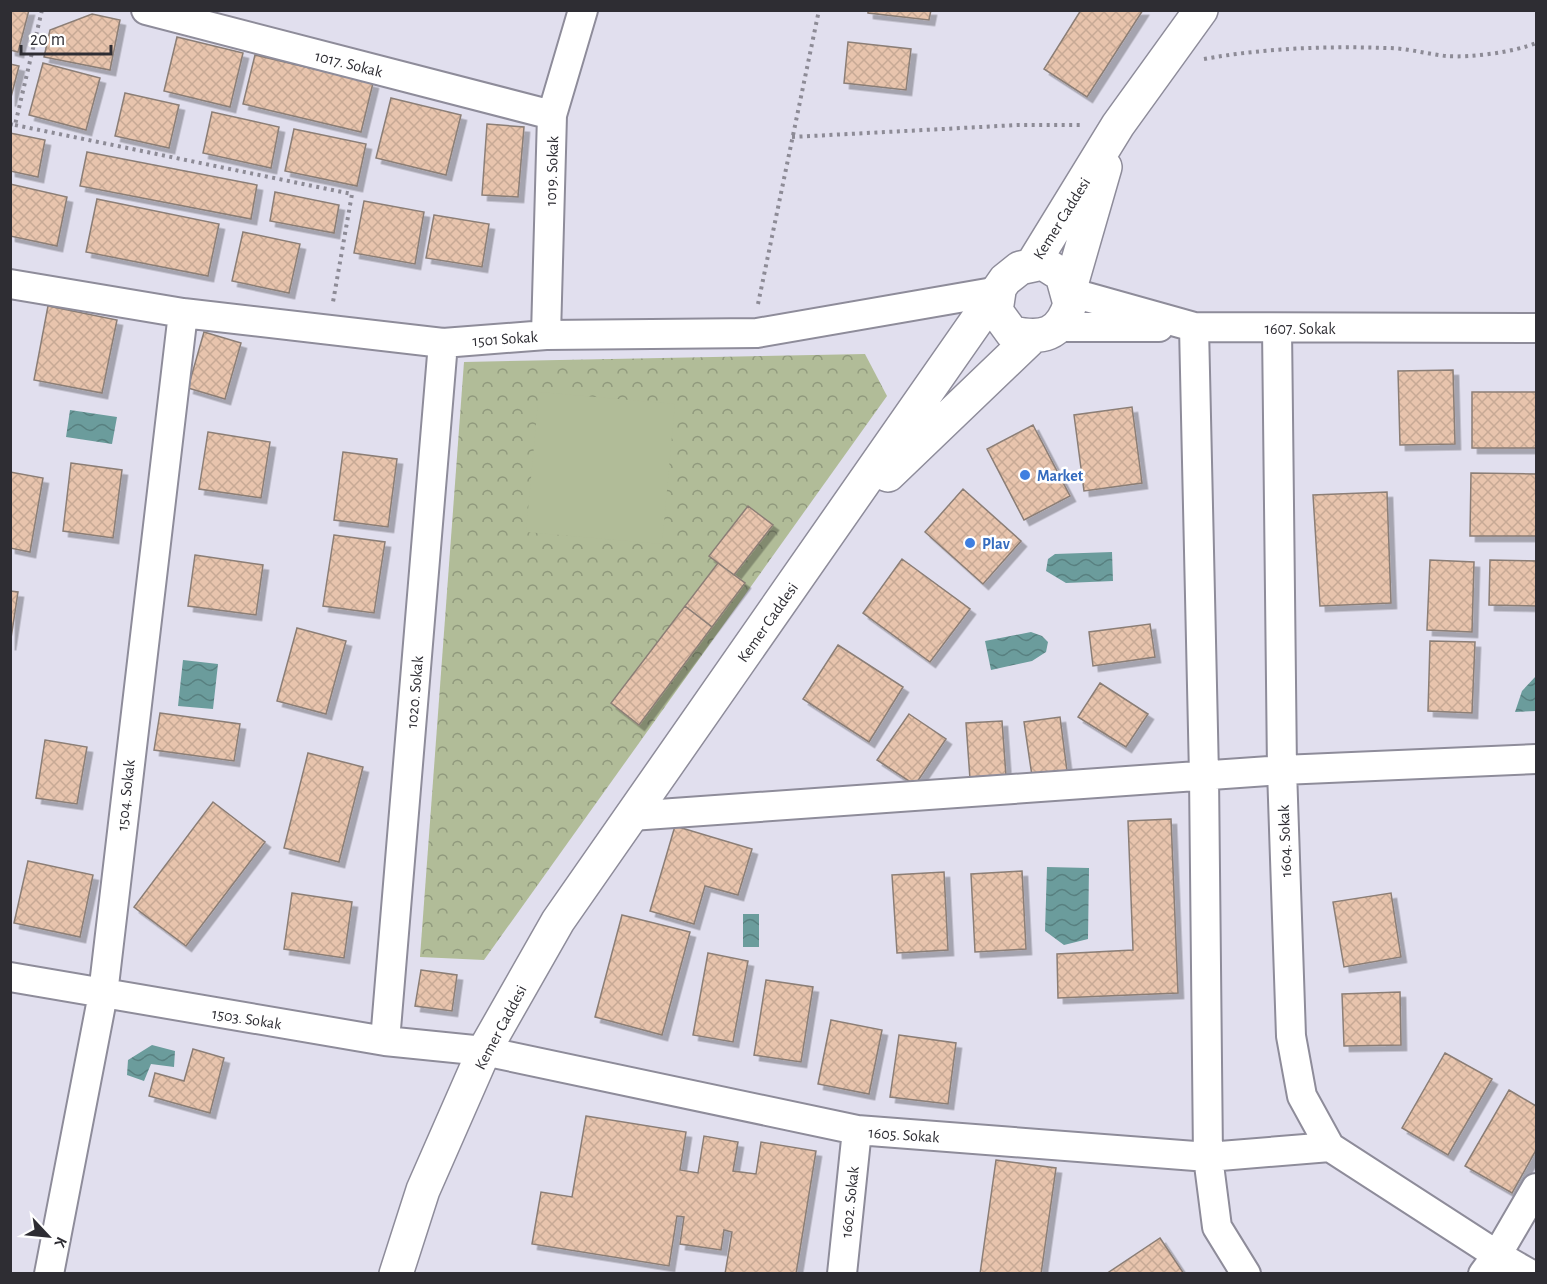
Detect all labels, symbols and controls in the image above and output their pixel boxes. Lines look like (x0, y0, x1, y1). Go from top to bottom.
scale bar (21, 18, 111, 56)
text: 20 m (30, 31, 65, 49)
street label: 1017. Sokak (313, 48, 385, 80)
street label: 1019. Sokak (543, 135, 561, 206)
street label: Kemer Caddesi (1030, 175, 1093, 262)
street label: 1607. Sokak (1264, 321, 1336, 337)
street label: 1501 Sokak (472, 329, 539, 349)
marker: Market (1018, 468, 1032, 482)
place label: Market (1037, 468, 1084, 484)
marker: Plav (963, 536, 977, 550)
place label: Plav (982, 536, 1011, 552)
street label: Kemer Caddesi (735, 580, 801, 665)
street label: 1020. Sokak (404, 654, 426, 729)
street label: 1504. Sokak (114, 758, 138, 831)
street label: 1604. Sokak (1276, 804, 1294, 877)
street label: Kemer Caddesi (472, 983, 530, 1072)
street label: 1503. Sokak (211, 1006, 283, 1032)
street label: 1605. Sokak (868, 1125, 941, 1146)
street label: 1602. Sokak (838, 1165, 862, 1239)
north arrow (18, 1206, 78, 1266)
text: K (51, 1234, 70, 1250)

